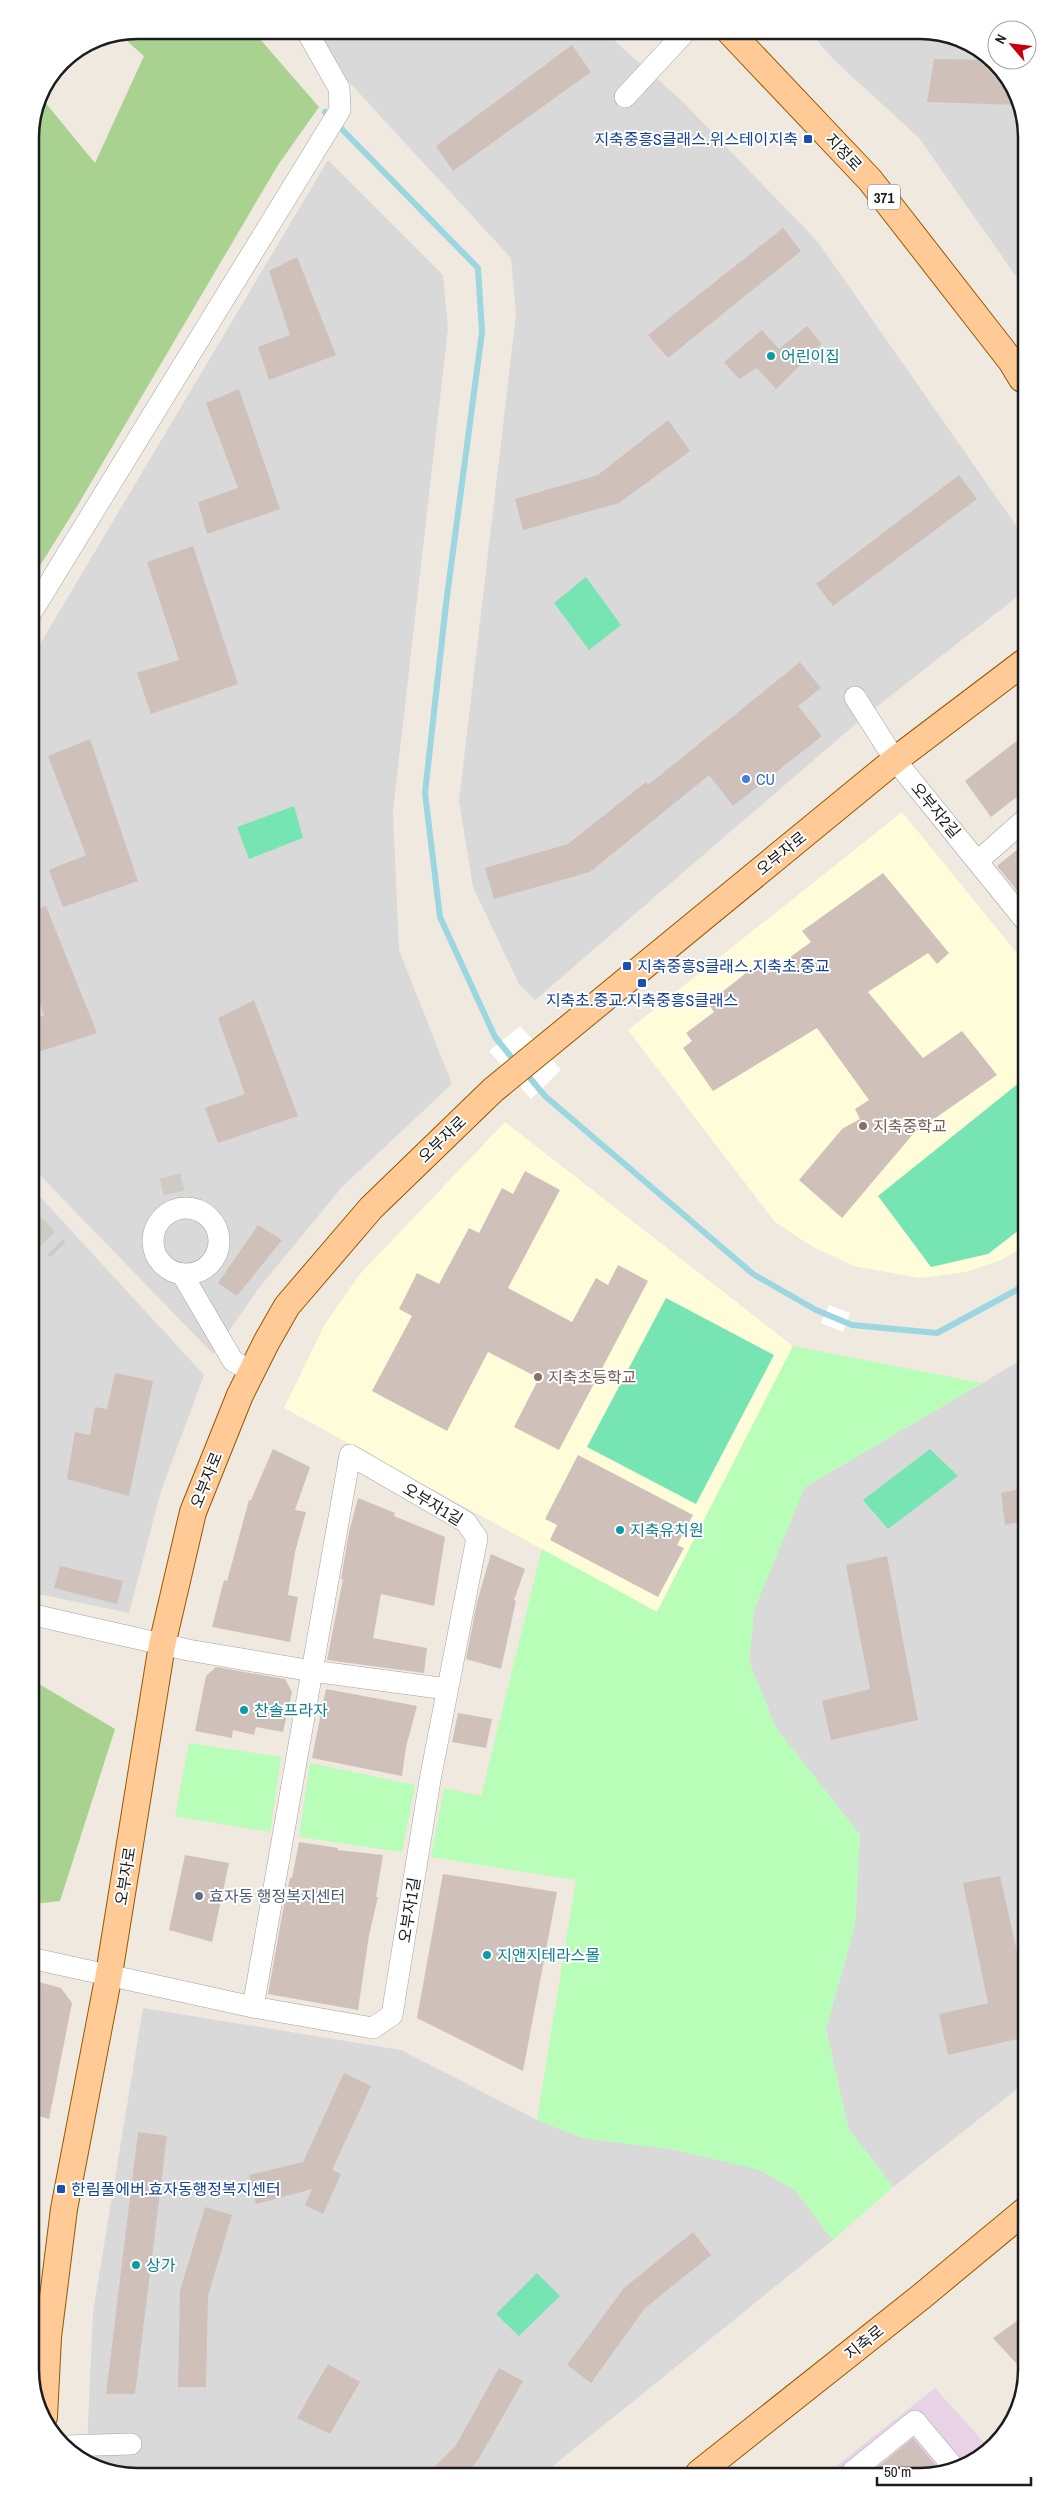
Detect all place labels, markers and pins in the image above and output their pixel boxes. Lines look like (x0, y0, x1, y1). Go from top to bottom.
place label: 지축중흥S클래스.위스테이지축 (594, 128, 798, 150)
marker: 지축중흥S클래스.위스테이지축 (802, 133, 814, 145)
place label: 어린이집 (781, 345, 840, 367)
marker: 어린이집 (765, 350, 777, 362)
place label: CU (756, 768, 775, 790)
marker: CU (740, 773, 752, 785)
place label: 지축중흥S클래스.지축초.중교 (637, 955, 830, 977)
marker: 지축중흥S클래스.지축초.중교 (621, 960, 633, 972)
marker: 지축초.중교.지축중흥S클래스 (636, 977, 648, 989)
place label: 지축초.중교.지축중흥S클래스 (546, 989, 738, 1011)
place label: 지축중학교 (873, 1115, 947, 1137)
marker: 지축중학교 (857, 1120, 869, 1132)
place label: 지축초등학교 (548, 1366, 636, 1388)
marker: 지축초등학교 (532, 1371, 544, 1383)
place label: 지축유치원 (630, 1519, 704, 1541)
marker: 지축유치원 (614, 1524, 626, 1536)
place label: 찬솔프라자 (254, 1699, 328, 1721)
marker: 찬솔프라자 (238, 1704, 250, 1716)
place label: 효자동 행정복지센터 (209, 1885, 345, 1907)
marker: 효자동 행정복지센터 (193, 1890, 205, 1902)
place label: 지앤지테라스몰 (497, 1944, 600, 1966)
marker: 지앤지테라스몰 (481, 1949, 493, 1961)
place label: 한림풀에버.효자동행정복지센터 (71, 2178, 281, 2200)
marker: 한림풀에버.효자동행정복지센터 (55, 2183, 67, 2195)
place label: 상가 (146, 2254, 176, 2276)
marker: 상가 (130, 2259, 142, 2271)

